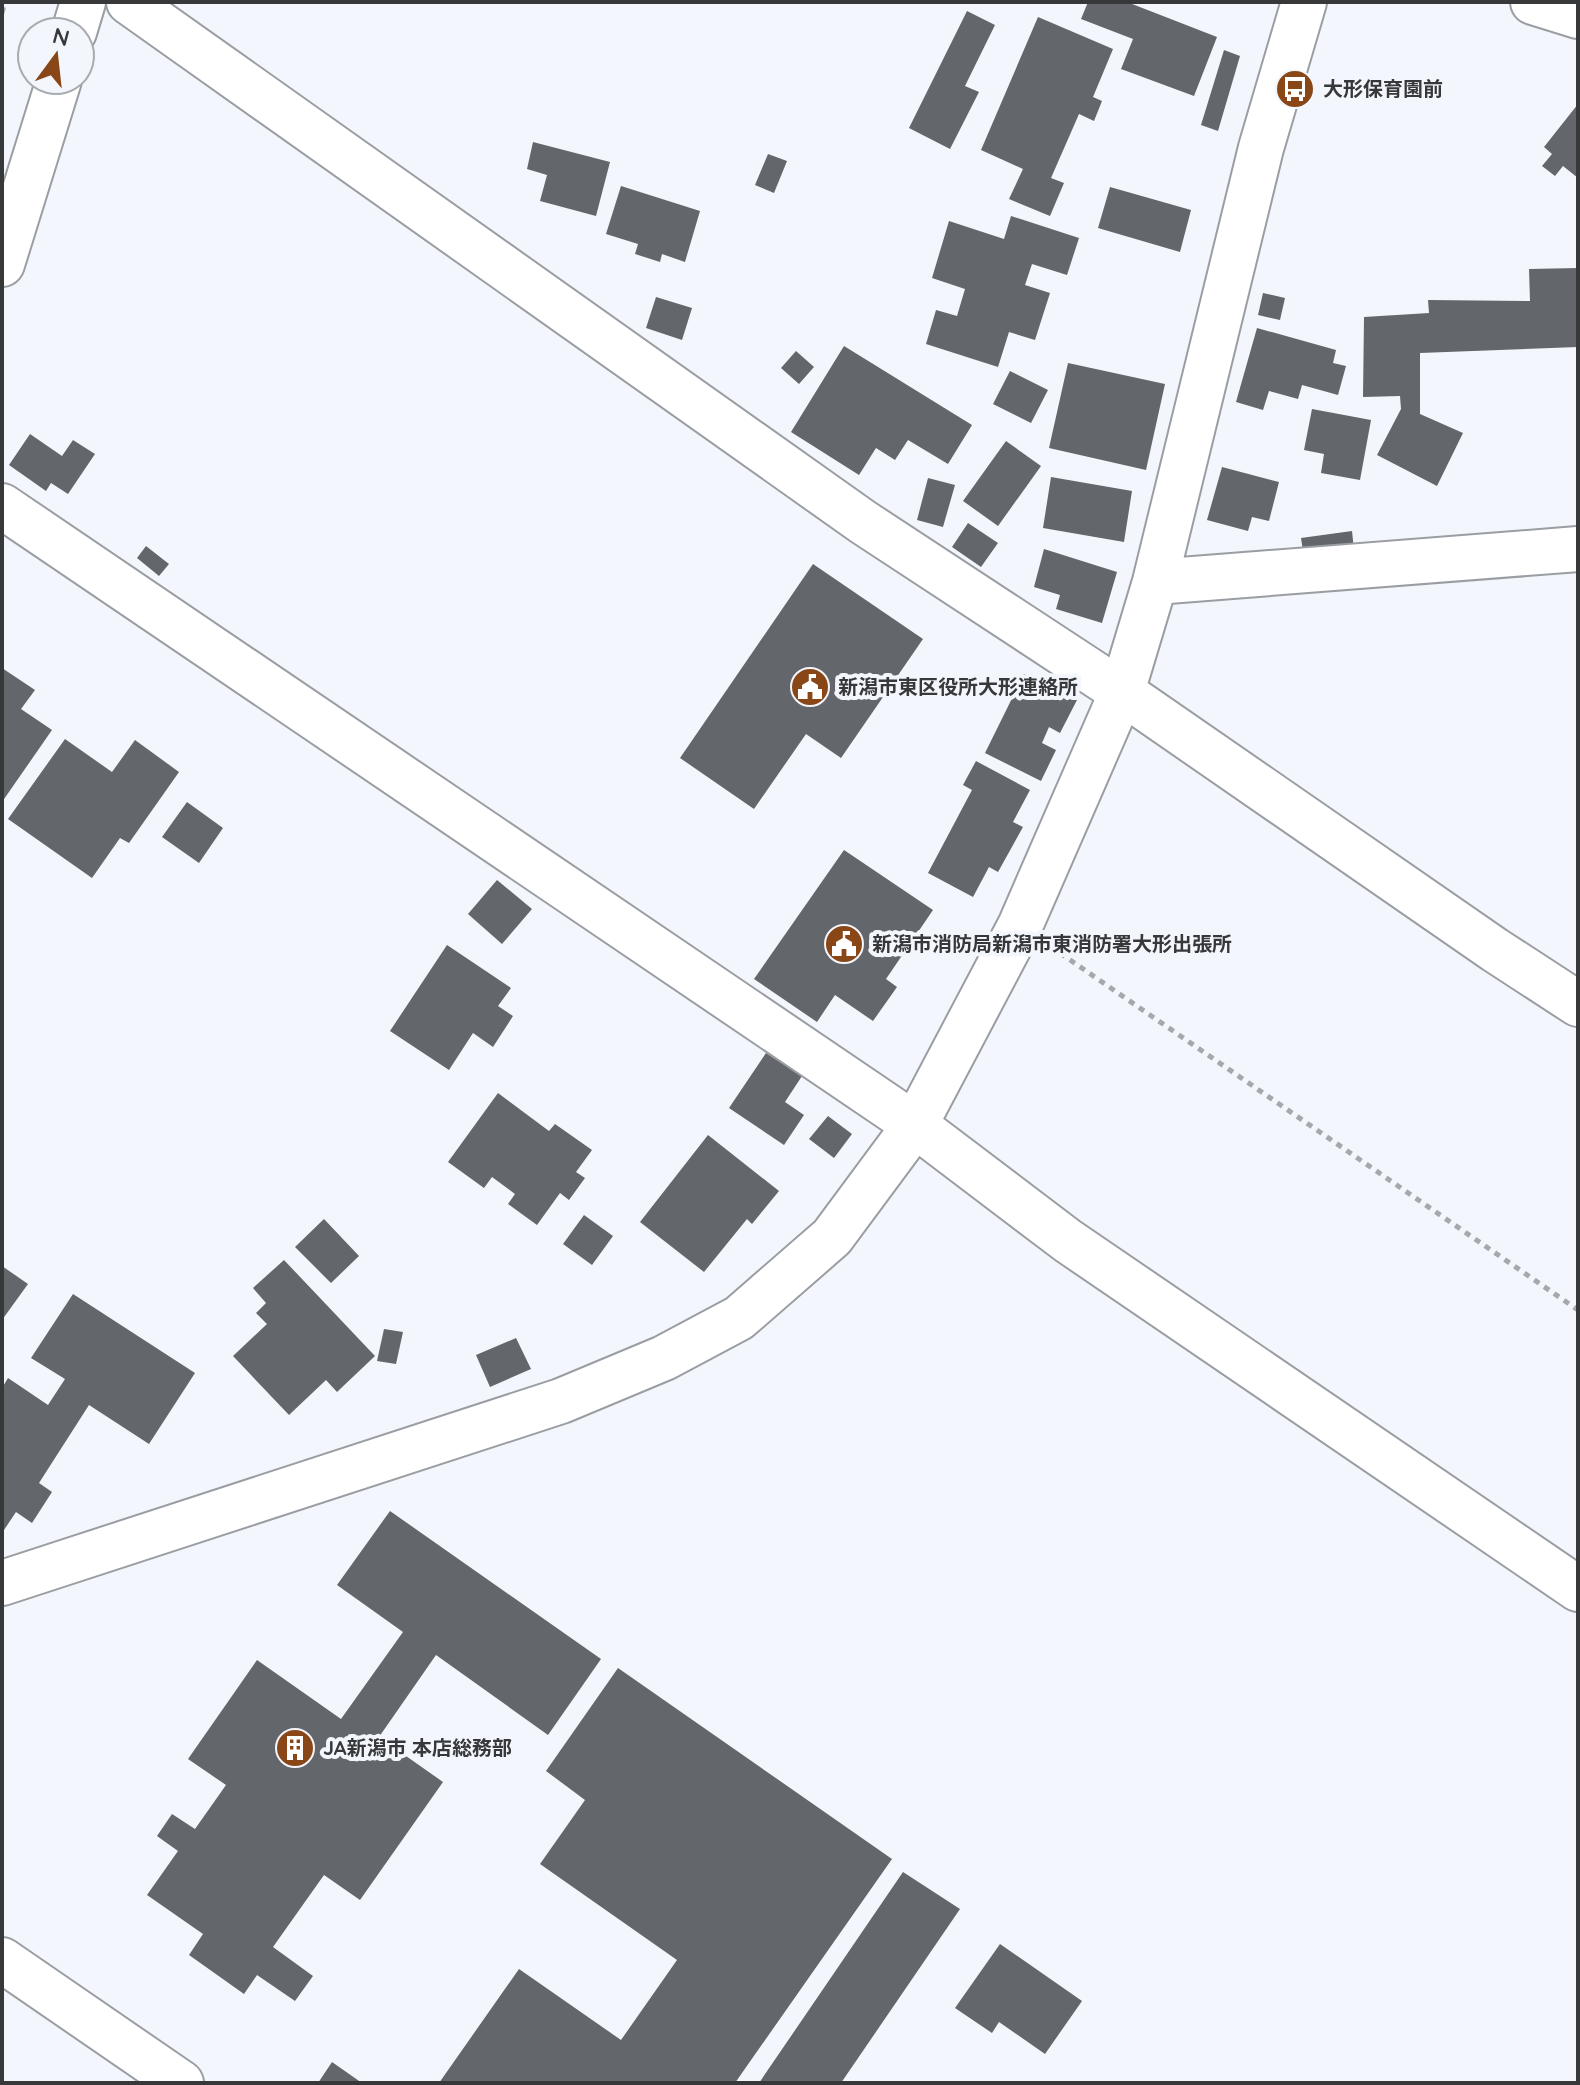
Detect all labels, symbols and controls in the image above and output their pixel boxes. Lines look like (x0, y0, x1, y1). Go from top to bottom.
north arrow (16, 16, 96, 96)
text: N (50, 21, 73, 52)
bus stop icon: 大形保育園前 (1274, 68, 1316, 110)
place label: 大形保育園前 (1323, 76, 1443, 101)
public building icon: 新潟市東区役所大形連絡所 (789, 666, 831, 708)
place label: 新潟市東区役所大形連絡所 (838, 674, 1078, 699)
public building icon: 新潟市消防局新潟市東消防署大形出張所 (823, 923, 865, 965)
place label: 新潟市消防局新潟市東消防署大形出張所 (872, 931, 1232, 956)
building icon: JA新潟市 本店総務部 (274, 1727, 316, 1769)
place label: JA新潟市 本店総務部 (323, 1735, 512, 1760)

